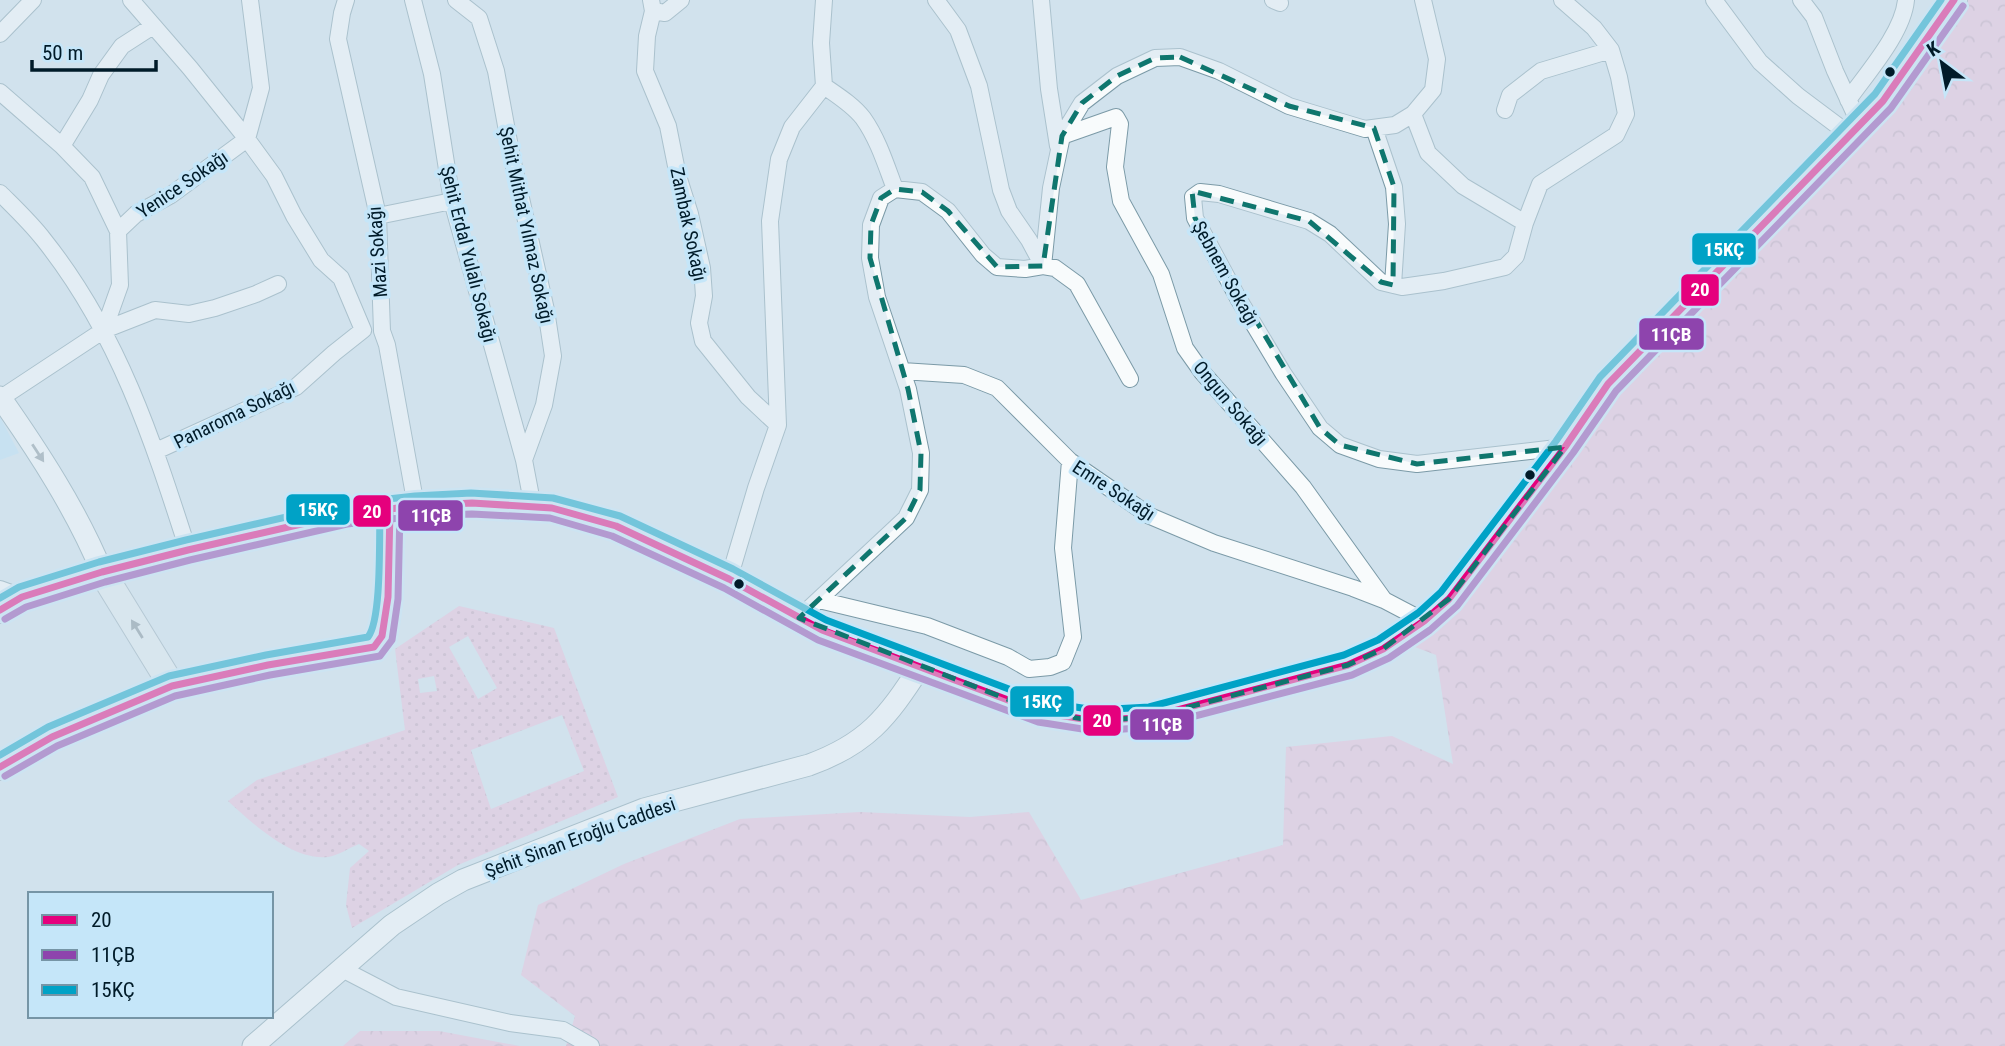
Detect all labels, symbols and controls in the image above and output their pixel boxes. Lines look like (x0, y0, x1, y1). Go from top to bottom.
scale bar (32, 28, 156, 72)
north arrow (1907, 28, 1977, 98)
text: K (1923, 36, 1944, 62)
text: 50 m (42, 41, 83, 65)
unlabelled marker (1883, 65, 1897, 79)
street label: Şehit Mithat Yılmaz Sokağı (494, 125, 559, 326)
street label: Yenice Sokağı (132, 146, 232, 223)
street label: Şehit Erdal Yulalı Sokağı (435, 164, 502, 345)
street label: Zambak Sokağı (665, 165, 712, 283)
street label: Mazi Sokağı (363, 206, 392, 298)
street label: Şebnem Sokağı (1187, 217, 1264, 329)
line badge: 15KÇ (1691, 232, 1757, 266)
text: 15KÇ (1704, 238, 1744, 261)
line badge: 20 (1680, 273, 1720, 307)
text: 20 (1690, 278, 1710, 301)
line badge: 11ÇB (1638, 317, 1705, 351)
text: 11ÇB (1651, 323, 1691, 346)
street label: Ongun Sokağı (1188, 356, 1273, 450)
street label: Panaroma Sokağı (170, 375, 298, 454)
one-way arrow (31, 444, 44, 463)
street label: Emre Sokağı (1068, 455, 1159, 526)
unlabelled marker (1523, 468, 1537, 482)
line badge: 15KÇ (285, 493, 351, 526)
line badge: 20 (352, 494, 392, 528)
text: 15KÇ (298, 498, 338, 521)
line badge: 11ÇB (397, 499, 464, 532)
text: 20 (362, 500, 382, 523)
text: 11ÇB (411, 504, 451, 527)
unlabelled marker (732, 577, 746, 591)
one-way arrow (130, 619, 143, 638)
line badge: 15KÇ (1009, 685, 1075, 718)
text: 15KÇ (1022, 690, 1062, 713)
line badge: 20 (1082, 704, 1122, 737)
line badge: 11ÇB (1129, 708, 1195, 741)
text: 20 (1092, 709, 1112, 732)
text: 11ÇB (1142, 713, 1182, 736)
street label: Şehit Sinan Eroğlu Caddesi (482, 792, 678, 883)
legend (28, 892, 273, 1018)
text: 20 (91, 908, 112, 932)
text: 11ÇB (91, 943, 135, 967)
text: 15KÇ (91, 978, 135, 1002)

